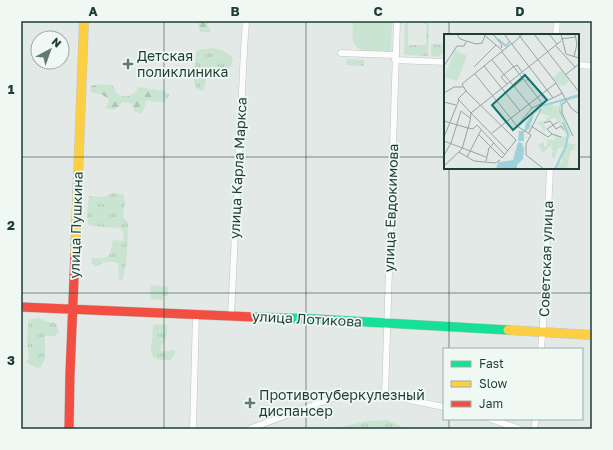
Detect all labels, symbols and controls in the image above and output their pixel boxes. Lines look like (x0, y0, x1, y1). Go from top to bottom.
text: A (88, 3, 98, 19)
text: B (230, 3, 240, 19)
text: C (373, 3, 383, 19)
text: D (515, 3, 525, 19)
north arrow (30, 30, 70, 70)
text: N (49, 34, 64, 50)
inset map (444, 34, 579, 169)
place label: Детская поликлиника (137, 47, 228, 80)
marker: Детская поликлиника (122, 58, 134, 70)
text: 1 (8, 81, 15, 97)
street label: улица Карла Маркса (225, 97, 250, 239)
street label: улица Евдокимова (380, 143, 401, 273)
street label: улица Пушкина (65, 171, 86, 279)
street label: Советская улица (535, 200, 556, 317)
text: 2 (7, 217, 15, 233)
street label: улица Лотикова (252, 307, 362, 330)
legend (443, 348, 583, 420)
text: 3 (7, 352, 15, 368)
text: Fast (479, 356, 504, 371)
text: Slow (479, 376, 507, 391)
place label: Противотуберкулезный диспансер (259, 386, 425, 419)
text: Jam (479, 396, 503, 411)
marker: Противотуберкулезный диспансер (244, 397, 256, 409)

